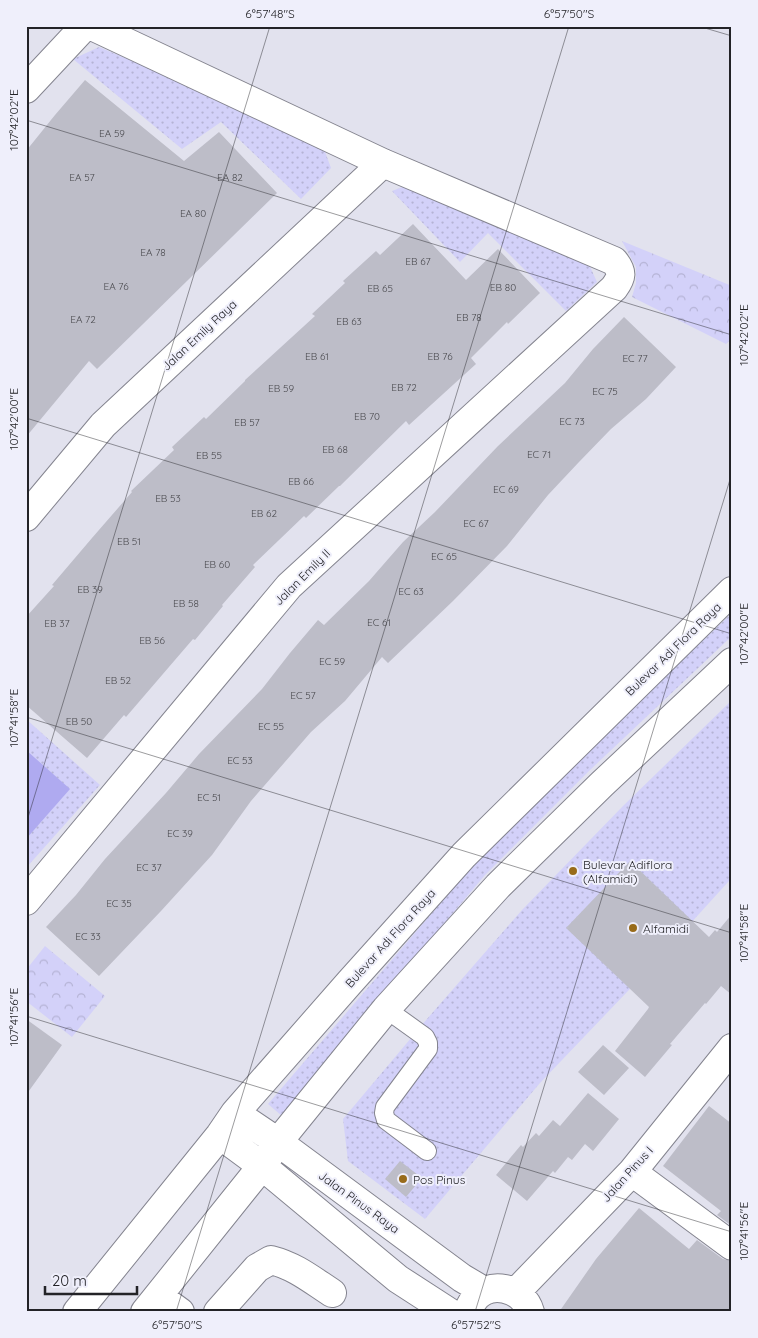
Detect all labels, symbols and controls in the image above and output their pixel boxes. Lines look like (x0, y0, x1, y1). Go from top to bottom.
text: 6°57'48"S (245, 6, 295, 21)
text: 6°57'50"S (544, 6, 594, 21)
text: 107°42'02"E (6, 89, 21, 151)
house number: EA 59 (99, 127, 125, 140)
house number: EA 57 (69, 171, 95, 184)
house number: EA 82 (217, 171, 243, 184)
house number: EA 80 (180, 207, 206, 220)
house number: EA 78 (140, 246, 166, 259)
house number: EB 67 (405, 255, 431, 268)
house number: EA 76 (103, 280, 129, 293)
house number: EB 80 (490, 281, 516, 294)
house number: EB 65 (367, 282, 393, 295)
street label: Jalan Emily Raya (158, 296, 240, 374)
text: 107°42'02"E (736, 304, 751, 366)
house number: EB 78 (456, 311, 482, 324)
house number: EA 72 (70, 313, 96, 326)
house number: EB 63 (336, 315, 362, 328)
house number: EB 61 (305, 350, 329, 363)
house number: EB 76 (427, 350, 453, 363)
house number: EC 77 (622, 352, 648, 365)
house number: EB 72 (391, 381, 417, 394)
house number: EB 59 (268, 382, 294, 395)
house number: EC 75 (592, 385, 618, 398)
text: 107°42'00"E (6, 388, 21, 450)
house number: EB 70 (354, 410, 380, 423)
house number: EC 73 (559, 415, 585, 428)
house number: EB 57 (234, 416, 260, 429)
house number: EB 68 (322, 443, 348, 456)
house number: EC 71 (527, 448, 551, 461)
house number: EB 55 (196, 449, 222, 462)
house number: EB 66 (288, 475, 314, 488)
house number: EC 69 (493, 483, 519, 496)
house number: EB 53 (155, 492, 181, 505)
house number: EB 62 (251, 507, 277, 520)
house number: EC 67 (463, 517, 489, 530)
house number: EB 51 (117, 535, 141, 548)
street label: Jalan Emily II (271, 546, 333, 608)
house number: EC 65 (431, 550, 457, 563)
house number: EB 60 (204, 558, 230, 571)
house number: EB 39 (77, 583, 103, 596)
house number: EC 63 (398, 585, 424, 598)
house number: EB 58 (173, 597, 199, 610)
street label: Bulevar Adi Flora Raya (622, 599, 724, 699)
text: 107°42'00"E (736, 603, 751, 665)
house number: EC 61 (367, 616, 391, 629)
house number: EB 37 (44, 617, 70, 630)
house number: EB 56 (139, 634, 165, 647)
house number: EC 59 (319, 655, 345, 668)
house number: EB 52 (105, 674, 131, 687)
text: 107°41'58"E (6, 689, 21, 747)
house number: EC 57 (290, 689, 316, 702)
house number: EB 50 (66, 715, 92, 728)
house number: EC 55 (258, 720, 284, 733)
house number: EC 53 (227, 754, 253, 767)
house number: EC 51 (197, 791, 221, 804)
house number: EC 39 (167, 827, 193, 840)
place label: Bulevar Adiflora (Alfamidi) (583, 857, 672, 886)
house number: EC 37 (136, 861, 162, 874)
marker: Bulevar Adiflora (Alfamidi) (567, 865, 579, 877)
street label: Bulevar Adi Flora Raya (342, 886, 438, 990)
house number: EC 35 (106, 897, 132, 910)
text: 107°41'58"E (736, 904, 751, 962)
place label: Alfamidi (643, 921, 688, 936)
marker: Alfamidi (627, 922, 639, 934)
house number: EC 33 (75, 930, 101, 943)
text: 107°41'56"E (6, 988, 21, 1046)
street label: Jalan Pinus I (598, 1143, 656, 1205)
street label: Jalan Pinus Raya (316, 1168, 402, 1236)
place label: Pos Pinus (413, 1172, 466, 1187)
marker: Pos Pinus (397, 1173, 409, 1185)
text: 107°41'56"E (736, 1202, 751, 1260)
scale bar (45, 1263, 138, 1295)
text: 20 m (52, 1271, 87, 1290)
text: 6°57'50"S (152, 1317, 202, 1332)
text: 6°57'52"S (451, 1317, 501, 1332)

